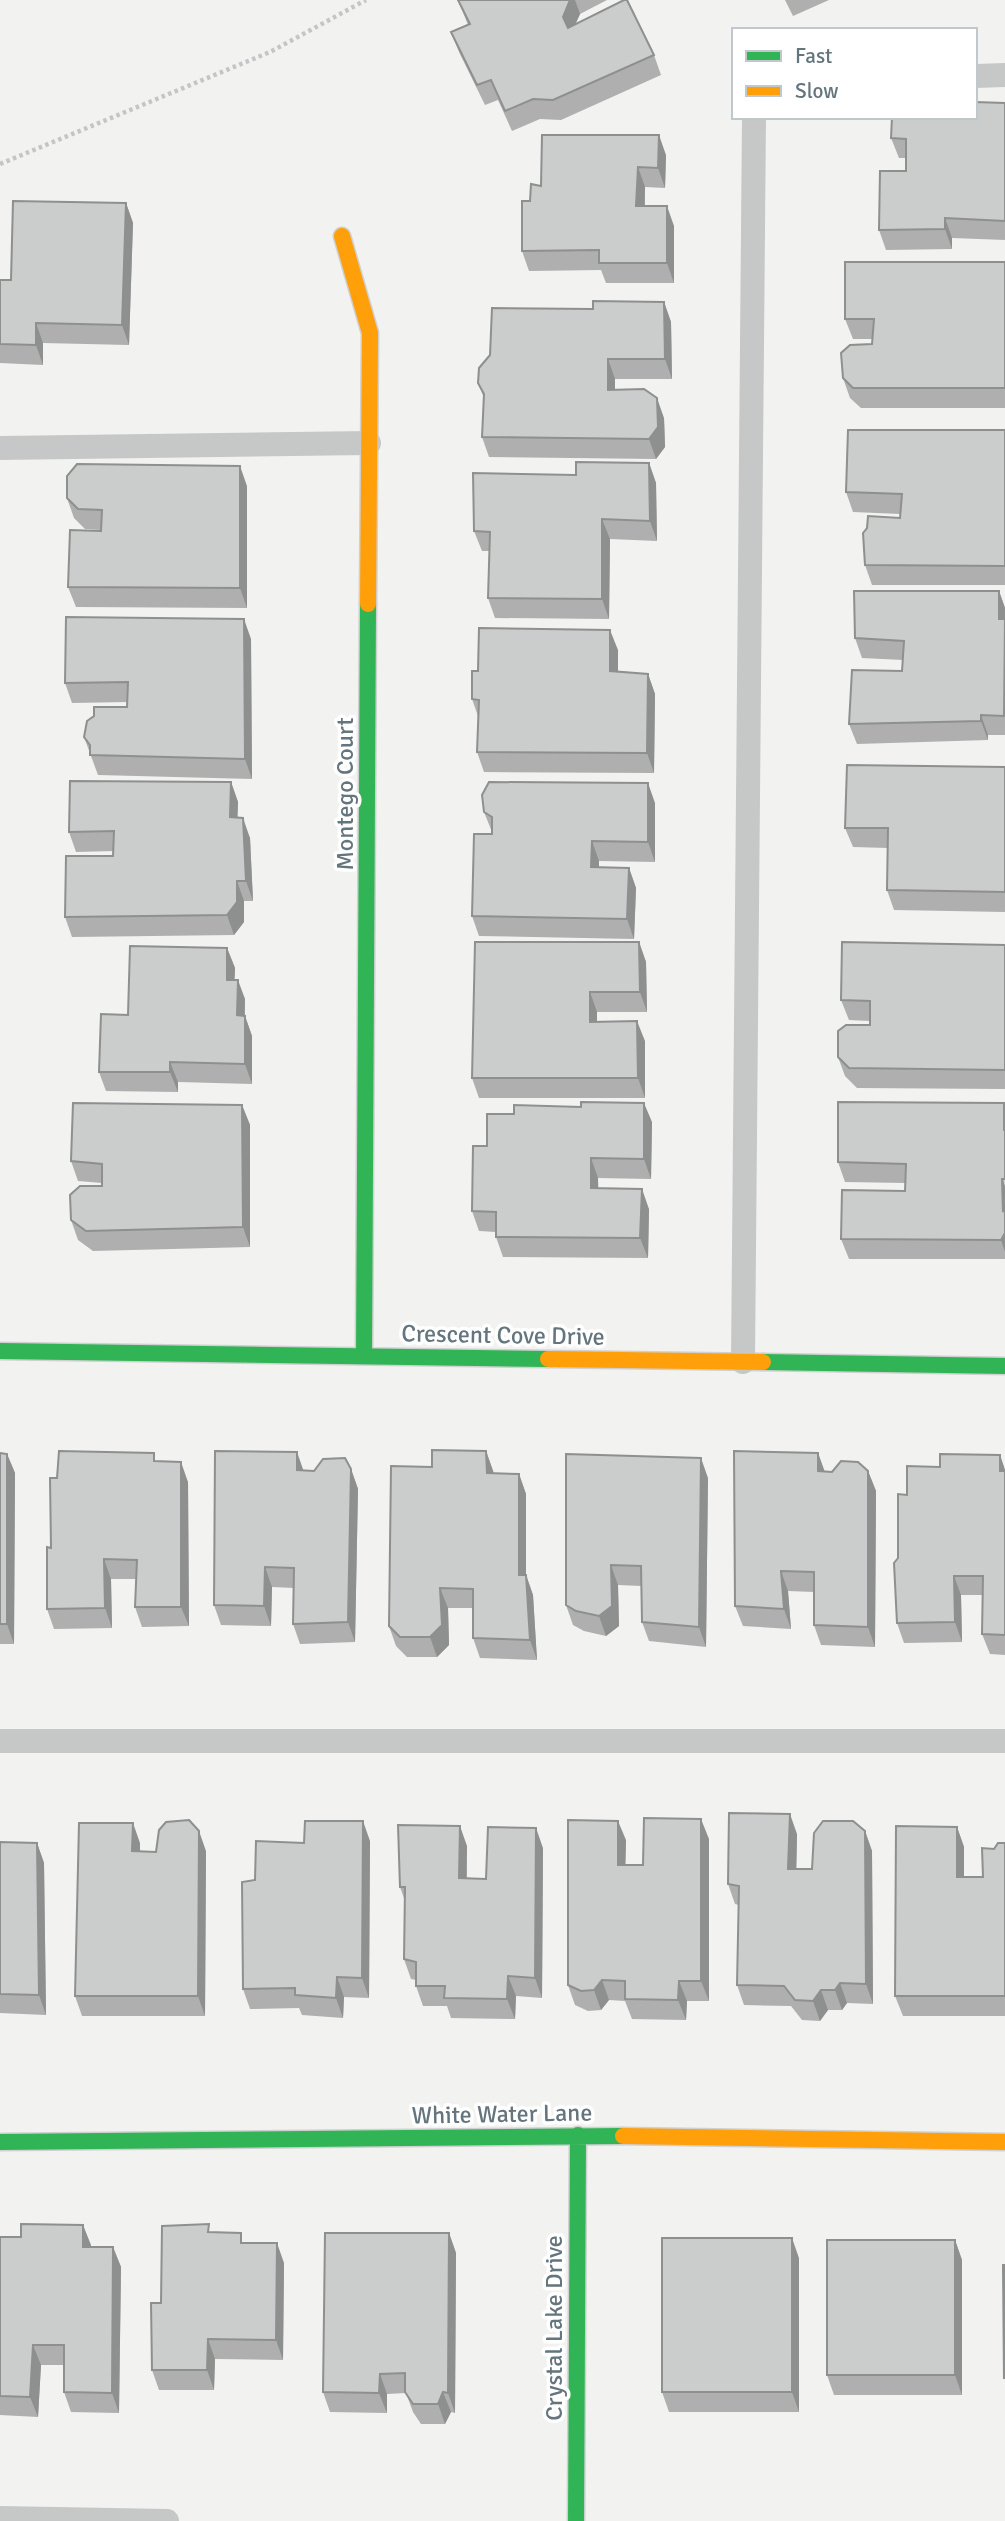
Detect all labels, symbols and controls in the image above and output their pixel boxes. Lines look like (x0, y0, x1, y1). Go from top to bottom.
legend (732, 28, 977, 119)
text: Fast (795, 43, 832, 69)
text: Slow (795, 78, 839, 104)
street label: Montego Court (330, 717, 360, 871)
street label: Crescent Cove Drive (401, 1318, 605, 1352)
street label: White Water Lane (411, 2097, 593, 2131)
street label: Crystal Lake Drive (539, 2235, 569, 2421)

